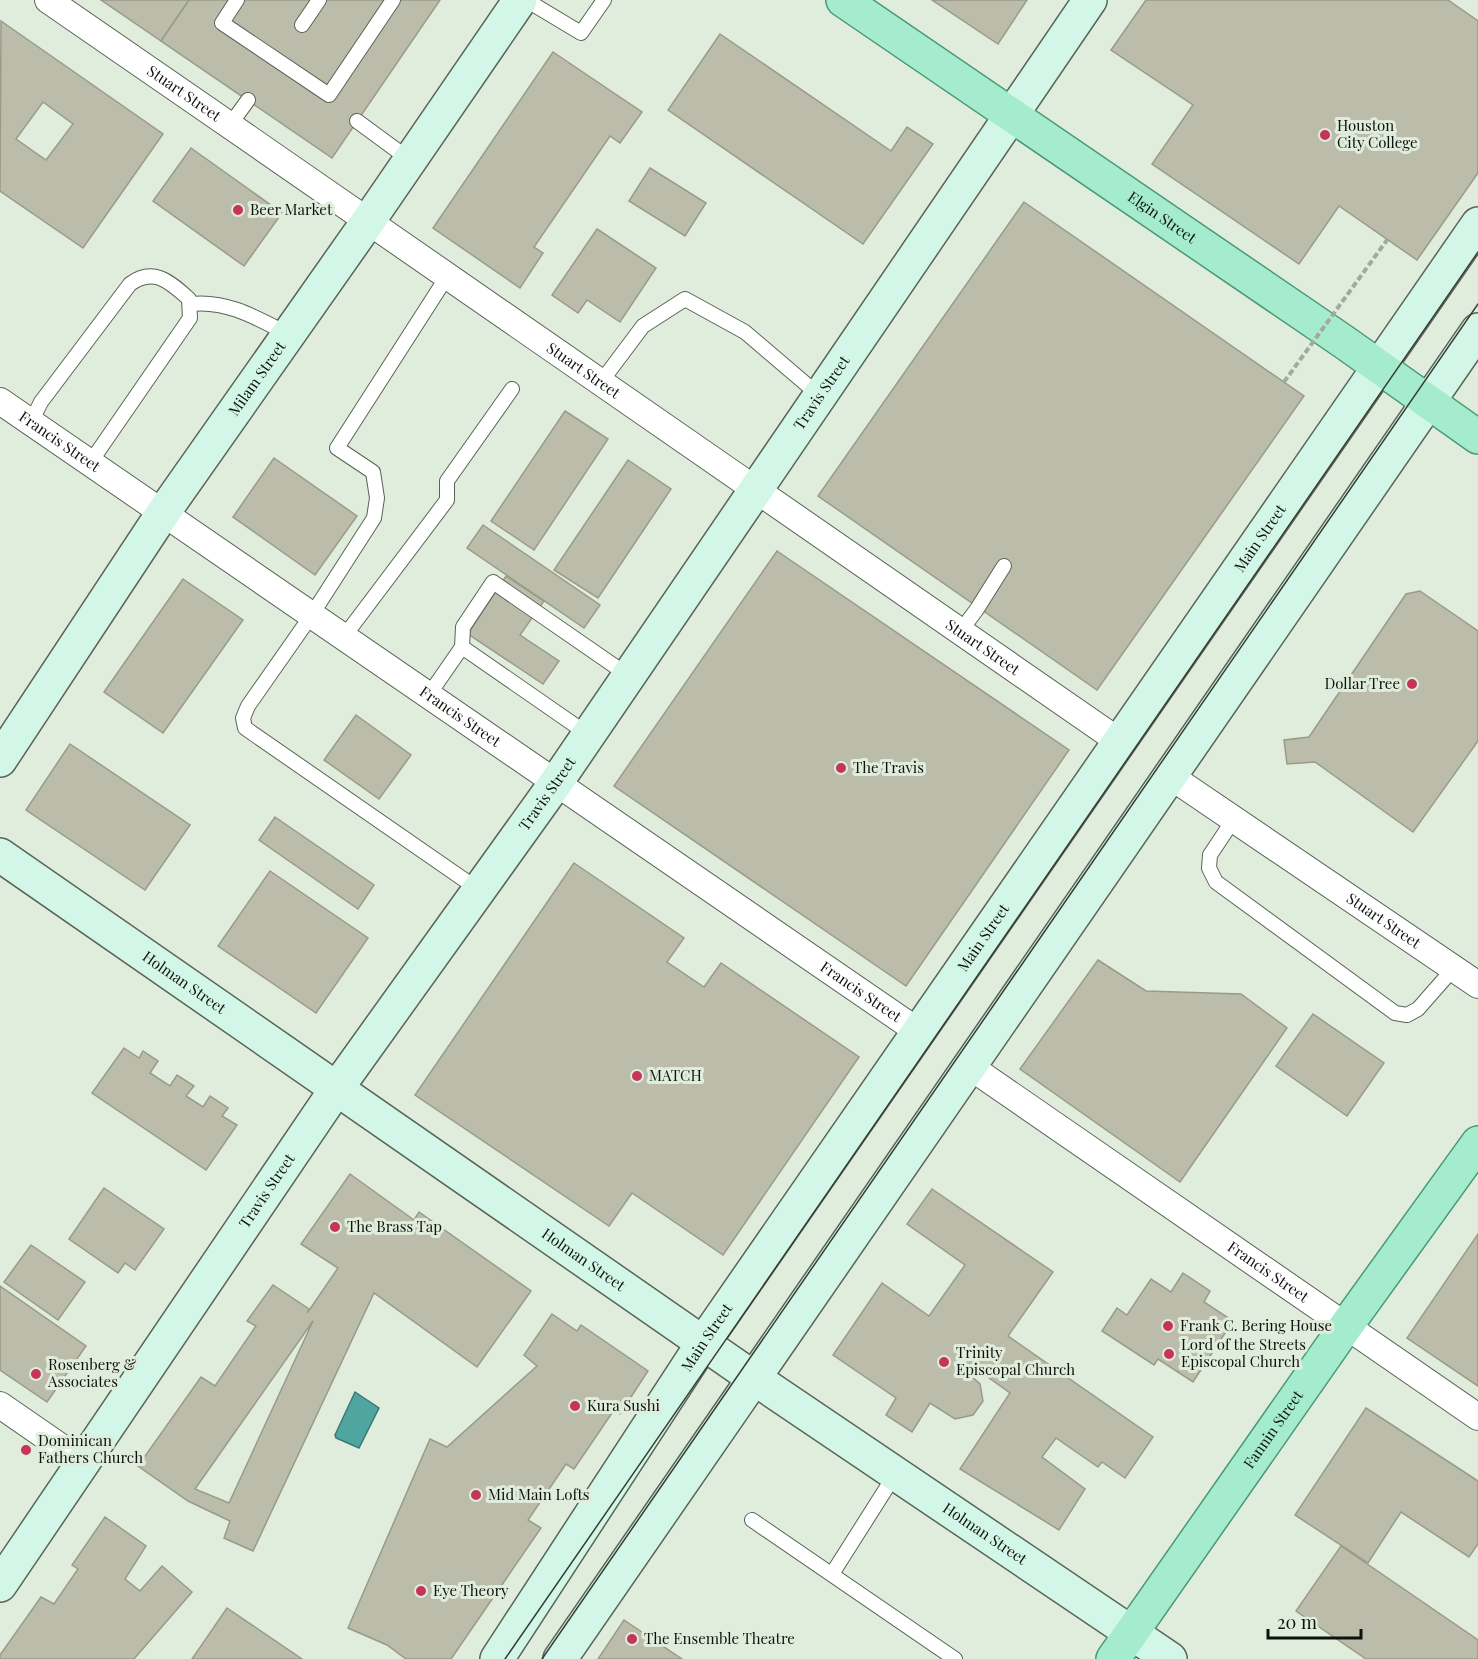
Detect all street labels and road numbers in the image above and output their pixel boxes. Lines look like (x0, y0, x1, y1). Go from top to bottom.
street label: Stuart Street (144, 60, 226, 126)
street label: Elgin Street (1124, 186, 1201, 248)
street label: Milam Street (223, 336, 290, 419)
street label: Stuart Street (543, 337, 625, 403)
street label: Travis Street (789, 351, 854, 434)
street label: Francis Street (15, 406, 105, 476)
street label: Main Street (1229, 499, 1290, 576)
street label: Stuart Street (942, 614, 1025, 680)
street label: Francis Street (416, 681, 506, 751)
street label: Travis Street (514, 752, 580, 834)
street label: Stuart Street (1343, 888, 1426, 953)
street label: Main Street (952, 899, 1014, 975)
street label: Holman Street (139, 946, 231, 1018)
street label: Francis Street (817, 956, 906, 1026)
street label: Travis Street (234, 1149, 299, 1232)
street label: Holman Street (538, 1223, 630, 1295)
street label: Francis Street (1224, 1236, 1313, 1307)
street label: Main Street (676, 1299, 737, 1375)
street label: Fannin Street (1238, 1385, 1307, 1472)
street label: Holman Street (939, 1498, 1032, 1569)

